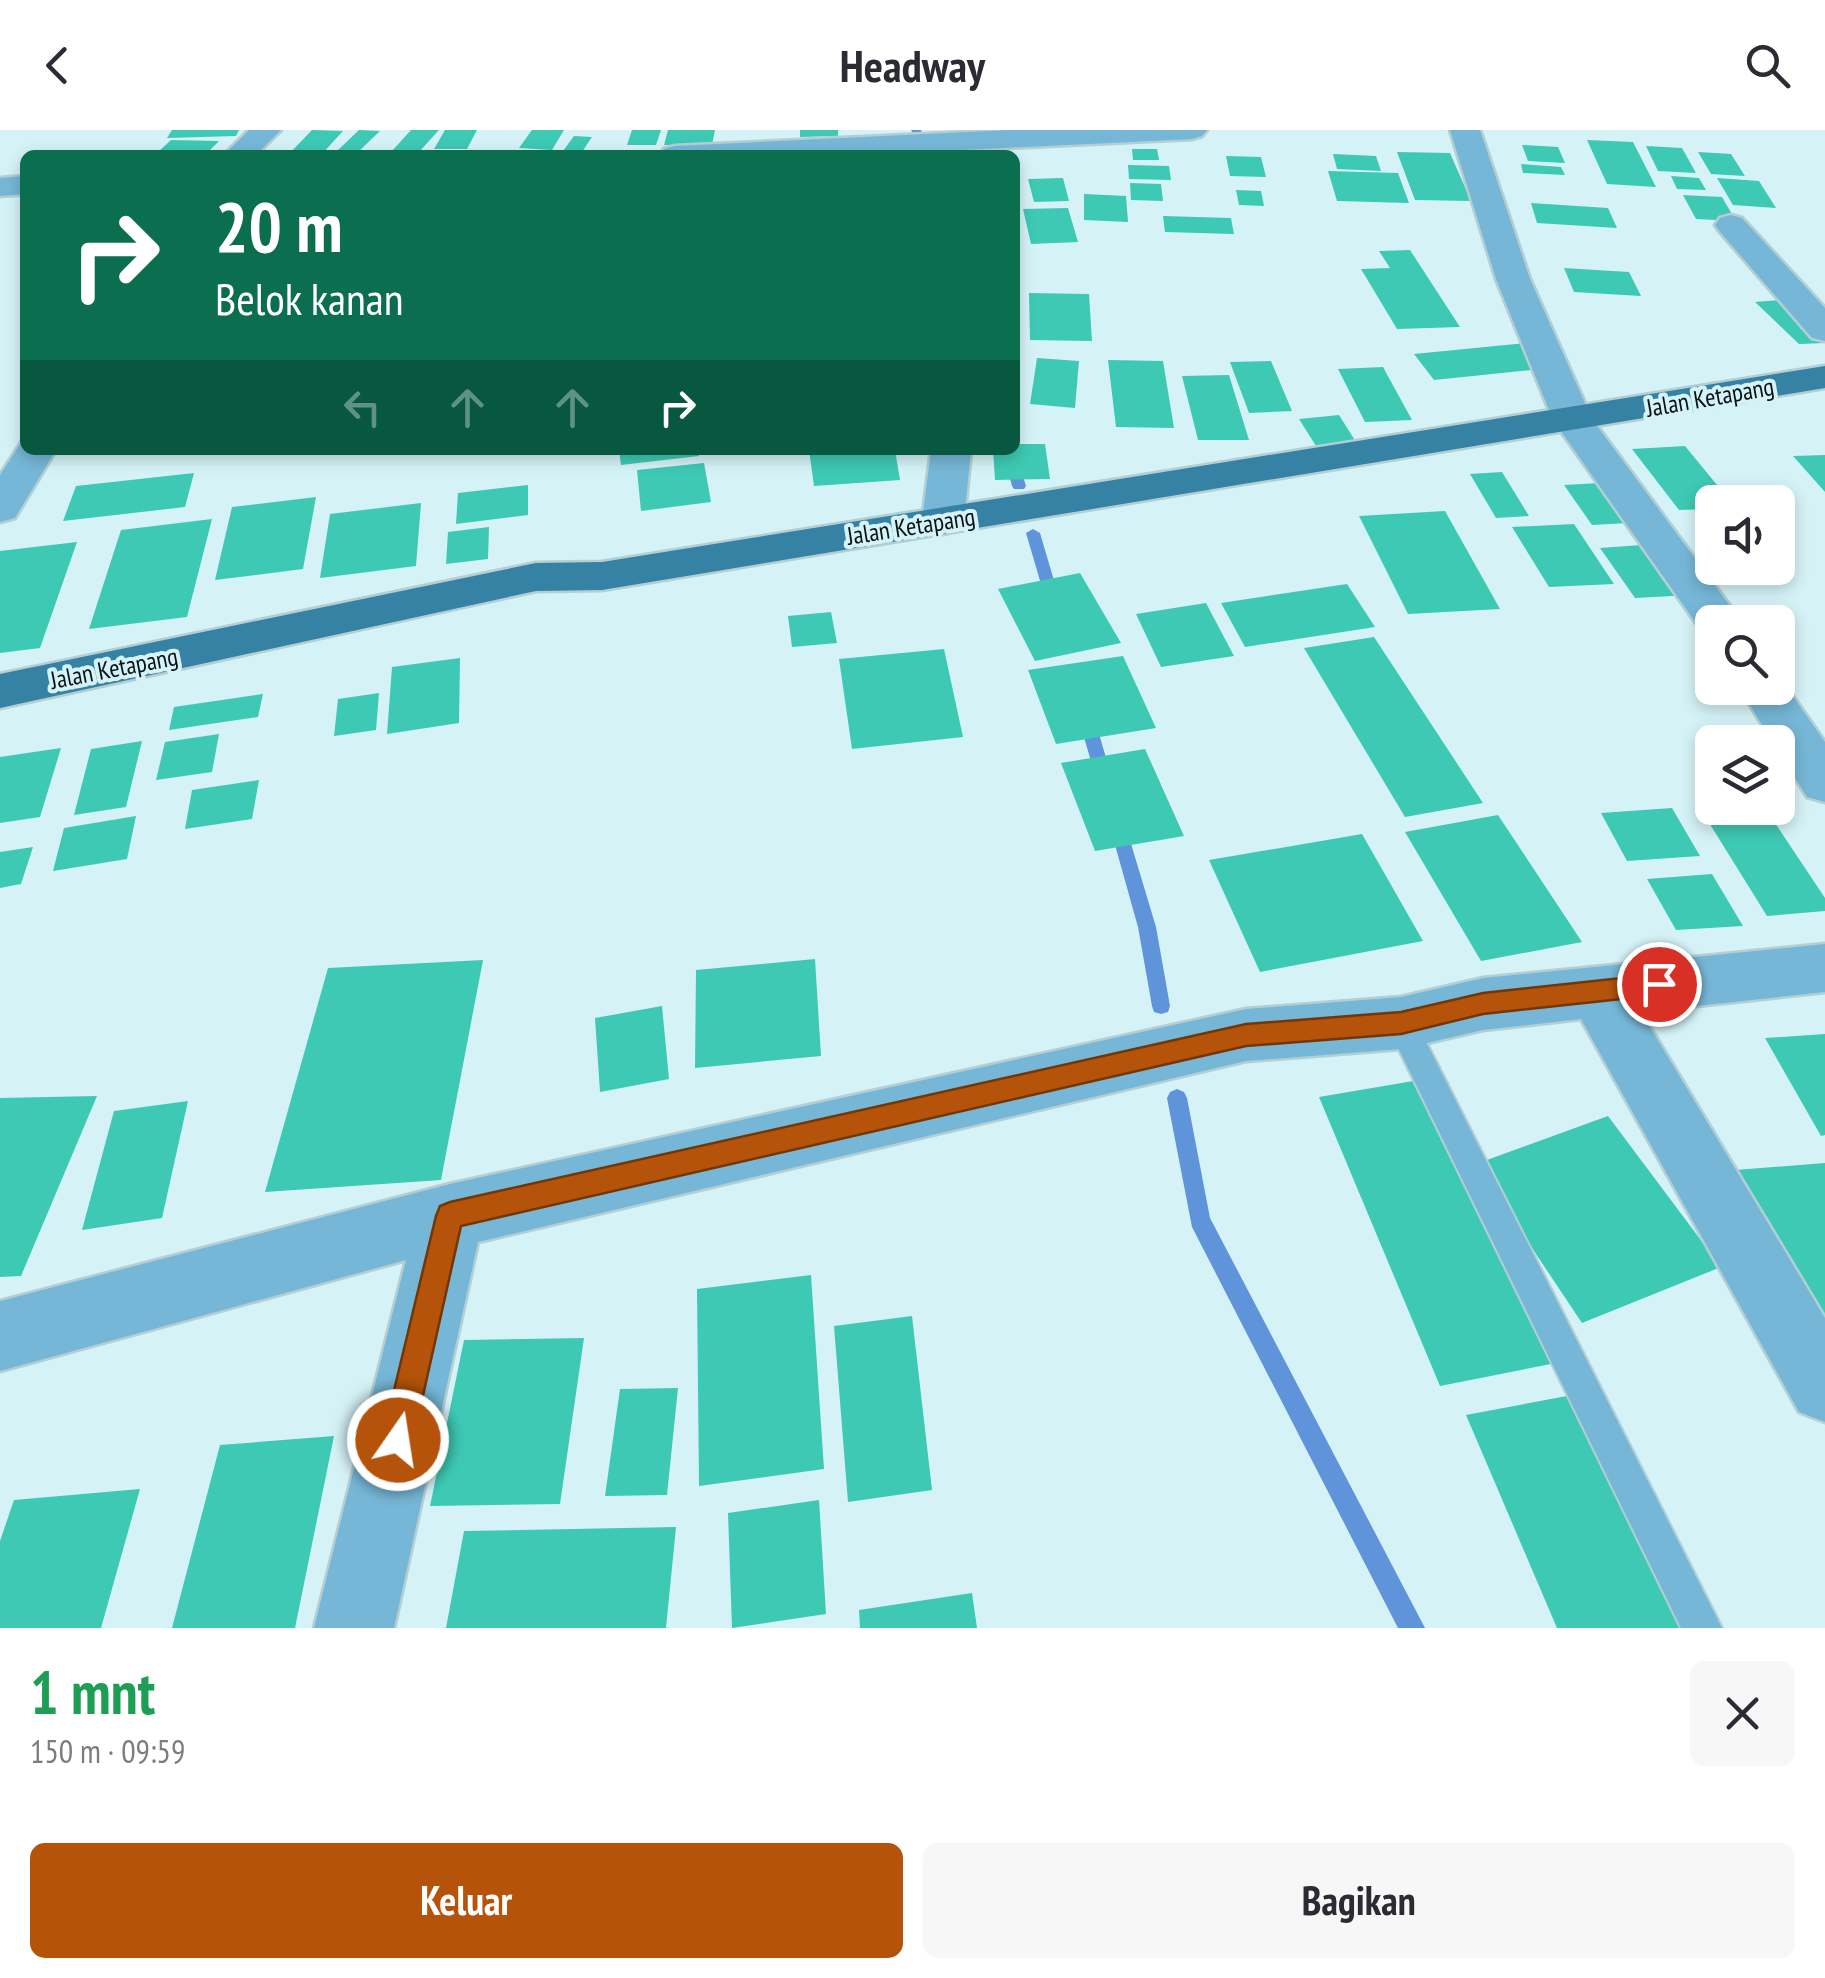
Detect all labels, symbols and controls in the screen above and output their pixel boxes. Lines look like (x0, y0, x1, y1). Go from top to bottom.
text: Headway (840, 36, 985, 94)
icon: back (30, 38, 85, 93)
icon: search (1740, 38, 1795, 93)
text: 20 m (215, 181, 343, 271)
icon: right (50, 190, 180, 320)
text: Belok kanan (215, 269, 404, 327)
street label: Jalan Ketapang (1643, 370, 1776, 424)
icon: left (335, 380, 390, 435)
icon: ahead (440, 380, 495, 435)
icon: ahead (545, 380, 600, 435)
icon: right (650, 380, 705, 435)
map controls (1695, 485, 1795, 825)
button: sound (1695, 485, 1795, 585)
street label: Jalan Ketapang (844, 500, 977, 552)
button: search (1695, 605, 1795, 705)
street label: Jalan Ketapang (46, 640, 181, 696)
button: layers (1695, 725, 1795, 825)
pin (1617, 942, 1702, 1027)
icon: arrive (1632, 957, 1687, 1012)
position arrow (346, 1388, 450, 1492)
text: 1 mnt (30, 1653, 155, 1731)
button: close (1690, 1661, 1795, 1766)
text: 150 m · 09:59 (30, 1730, 185, 1772)
button: Keluar (30, 1843, 903, 1958)
button: Bagikan (923, 1843, 1795, 1958)

